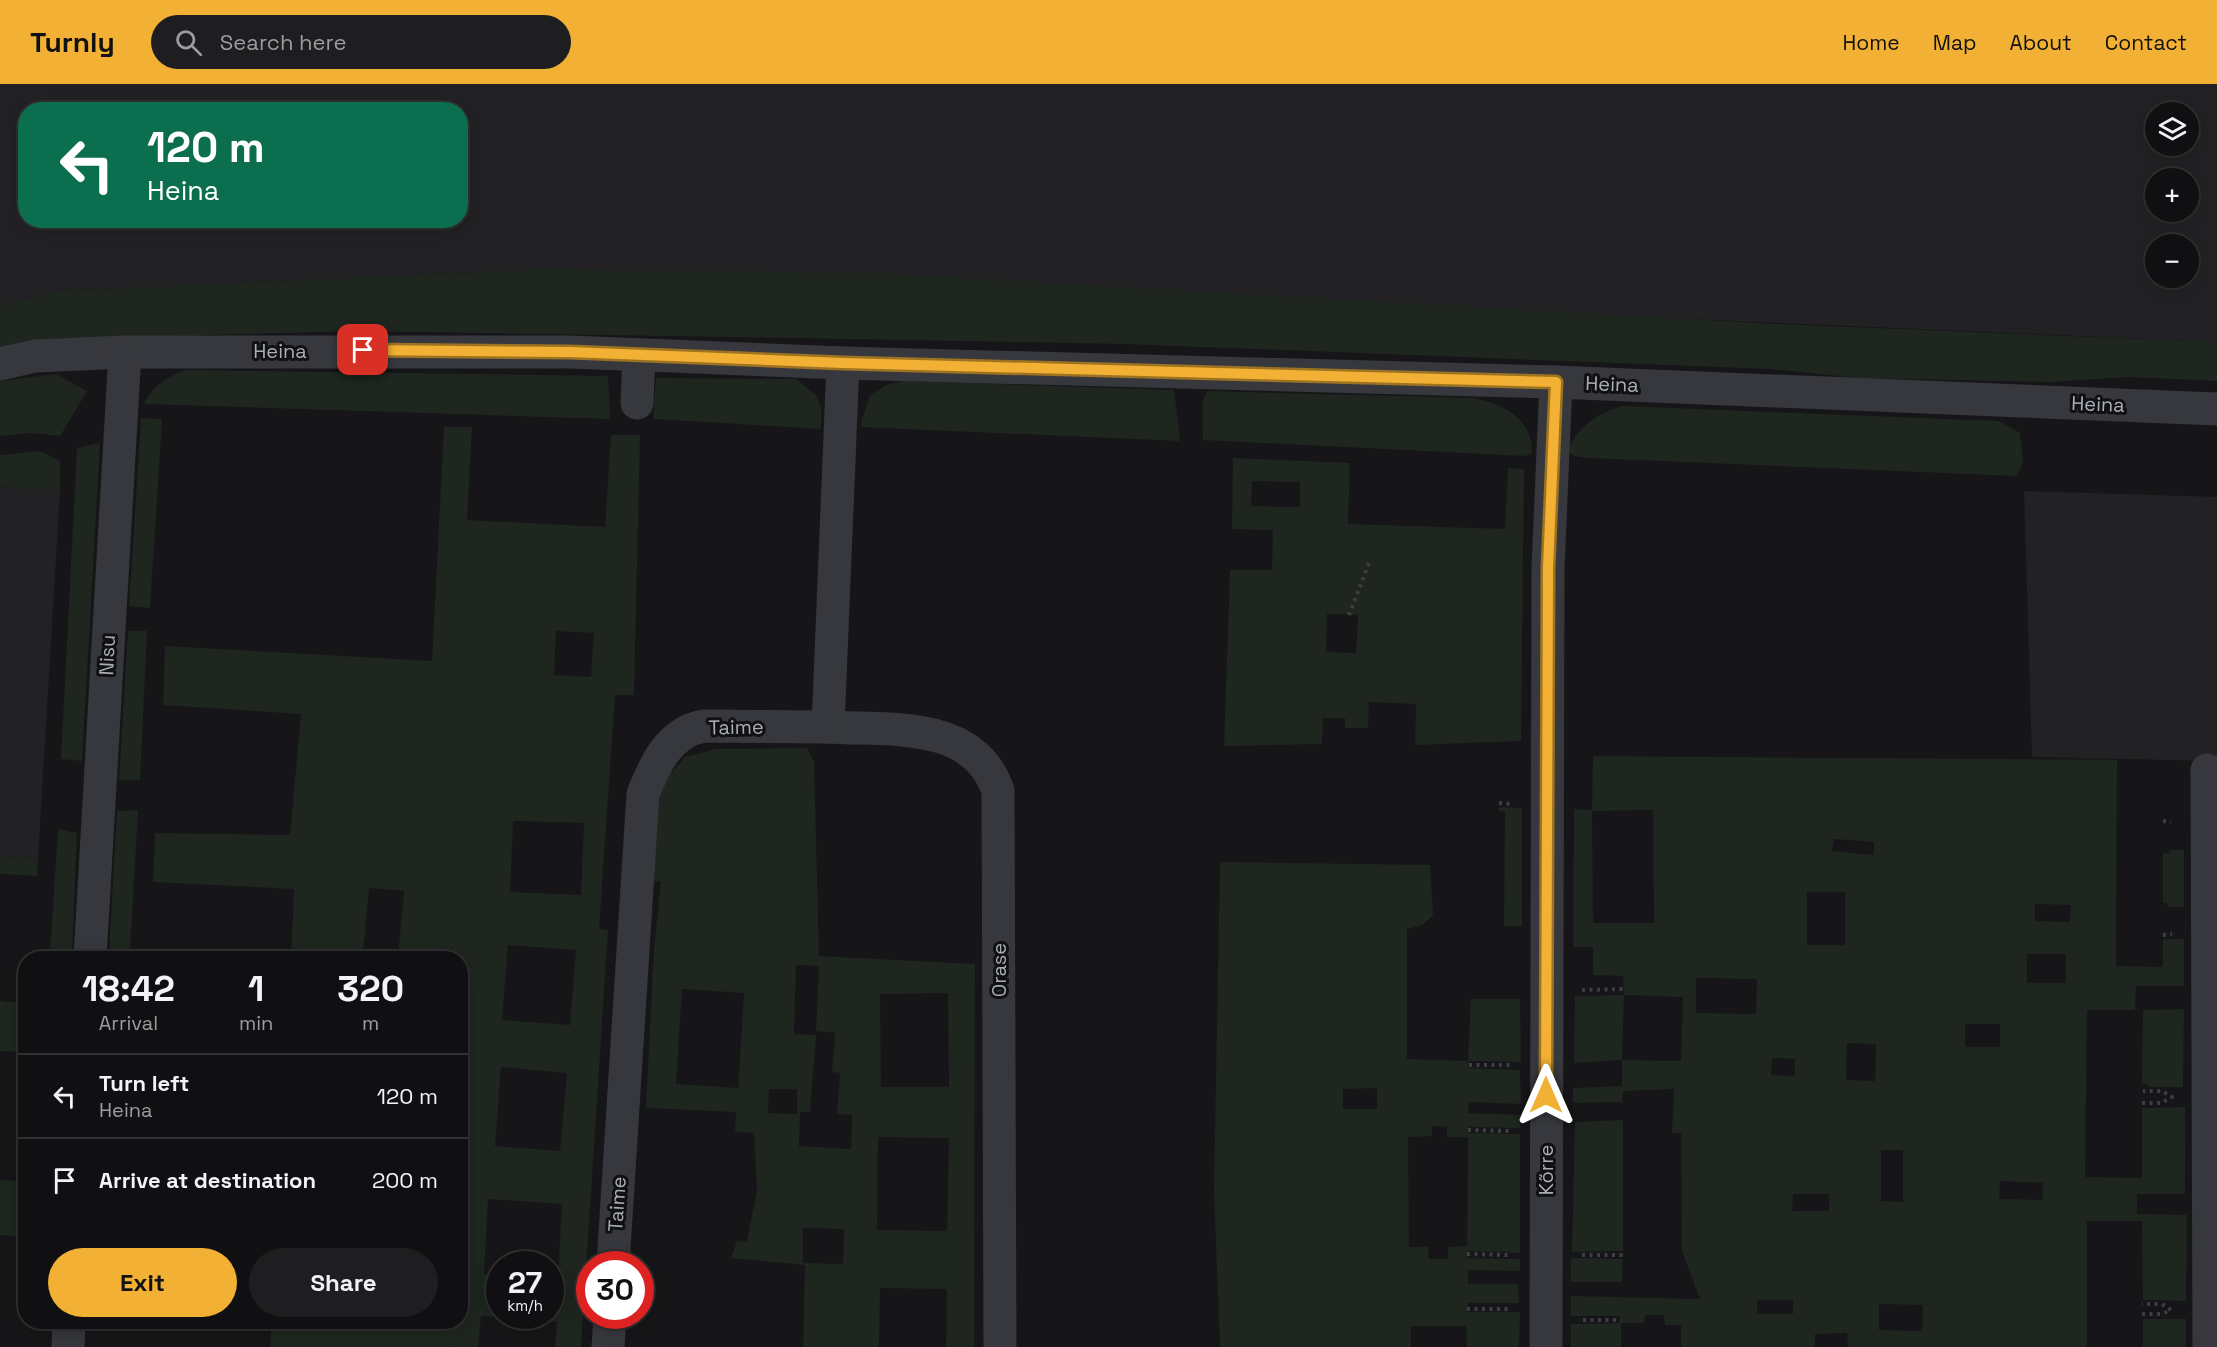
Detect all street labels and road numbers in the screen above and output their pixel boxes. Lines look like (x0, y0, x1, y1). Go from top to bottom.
street label: Heina (253, 338, 307, 364)
street label: Heina (1585, 370, 1639, 398)
street label: Heina (2071, 390, 2125, 418)
street label: Nisu (93, 634, 121, 676)
street label: Taime (708, 714, 764, 740)
street label: Orase (986, 943, 1012, 997)
street label: Kõrre (1533, 1145, 1559, 1195)
street label: Taime (602, 1175, 632, 1233)

